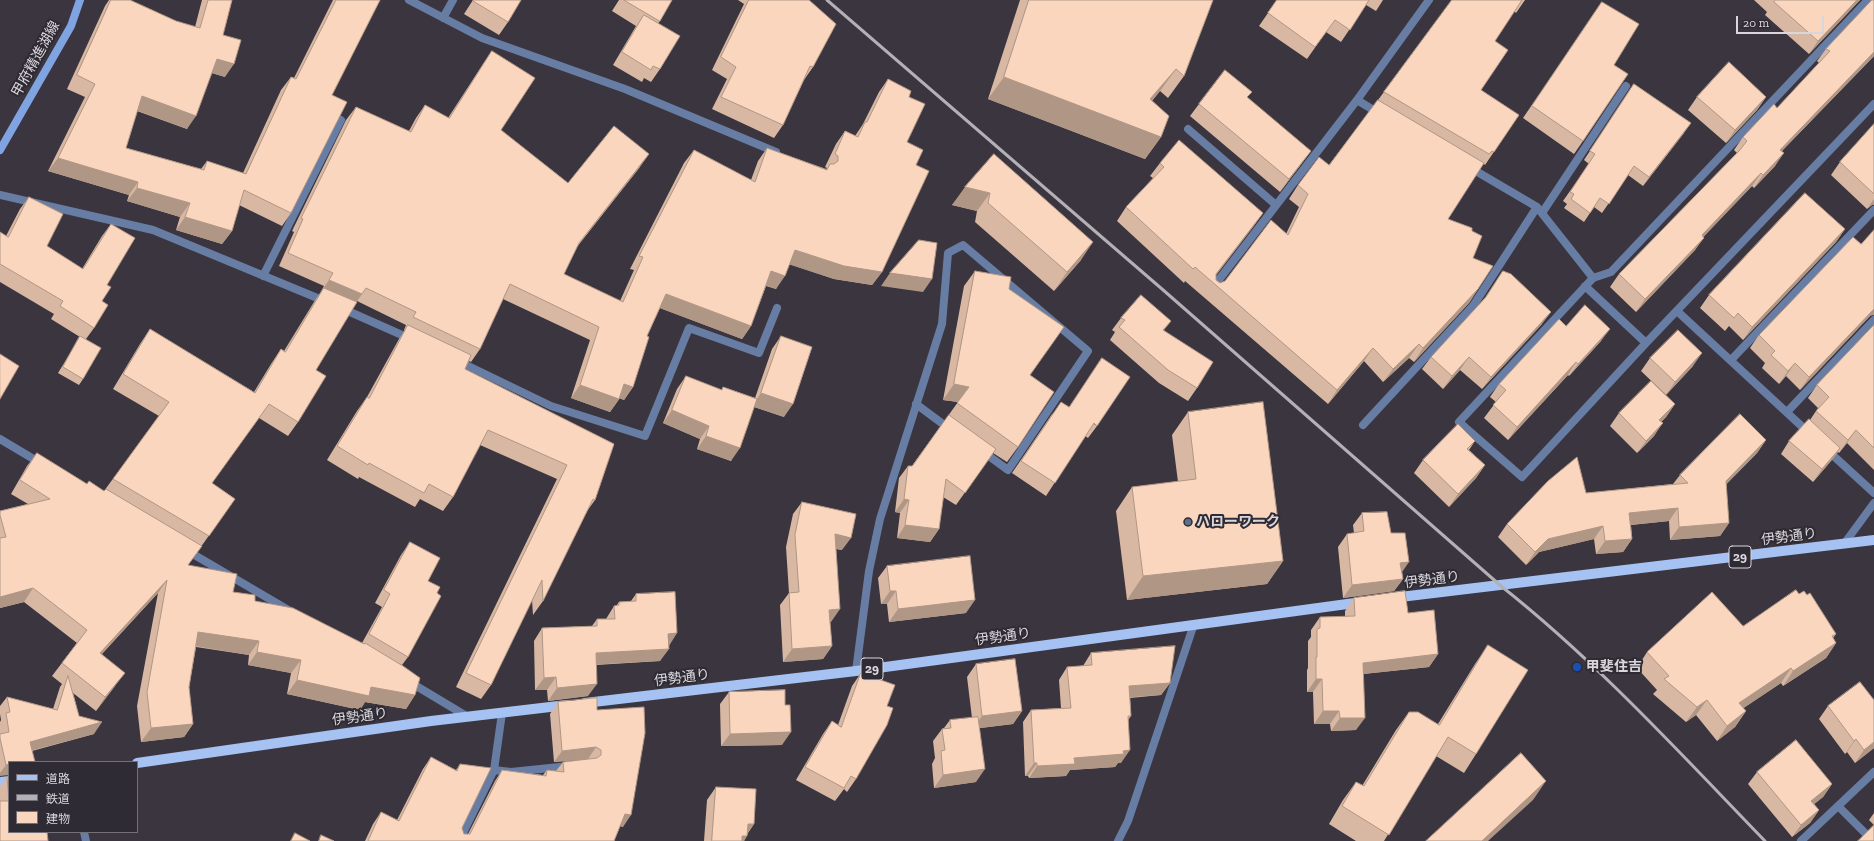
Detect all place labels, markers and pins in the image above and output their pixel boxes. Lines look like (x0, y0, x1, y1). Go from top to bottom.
place label: ハローワーク (1196, 514, 1280, 530)
marker: ハローワーク (1183, 517, 1193, 527)
place label: 甲斐住吉 (1586, 659, 1642, 675)
marker: 甲斐住吉 (1571, 661, 1583, 673)

